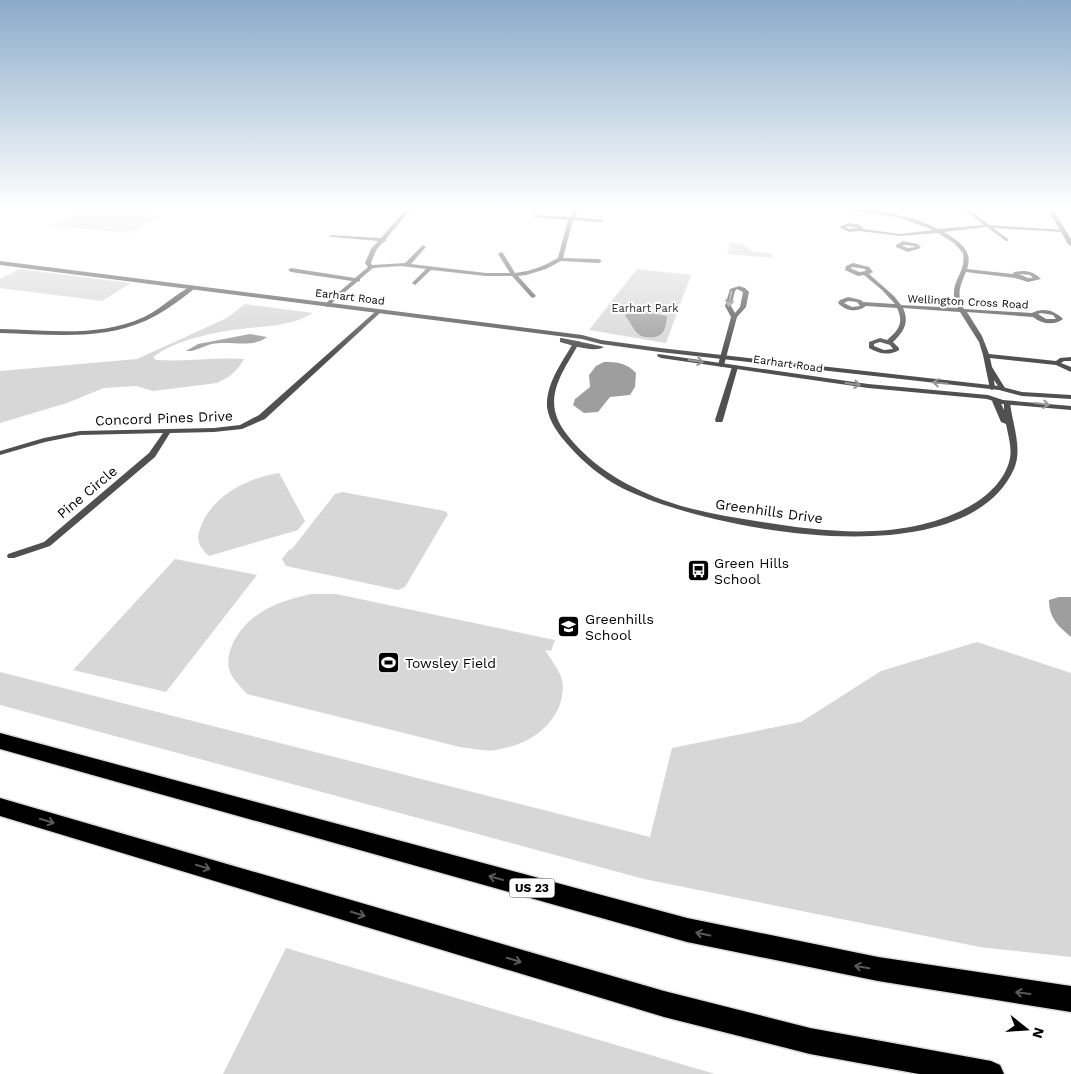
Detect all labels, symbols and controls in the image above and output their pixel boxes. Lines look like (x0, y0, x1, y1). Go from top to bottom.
street label: Earhart Road (314, 286, 386, 308)
one-way arrow (725, 291, 734, 307)
street label: Wellington Cross Road (907, 292, 1029, 312)
park label: Earhart Park (612, 302, 678, 315)
street label: Earhart Road (752, 353, 824, 375)
one-way arrow (688, 357, 704, 367)
one-way arrow (932, 378, 948, 388)
one-way arrow (844, 379, 860, 389)
one-way arrow (1034, 399, 1050, 409)
street label: Concord Pines Drive (95, 408, 233, 428)
street label: Pine Circle (54, 462, 120, 522)
street label: Greenhills Drive (714, 496, 824, 526)
place label: Green Hills School (714, 555, 789, 587)
bus stop icon: Green Hills School (686, 559, 710, 583)
place label: Greenhills School (585, 611, 654, 643)
school or university icon: Greenhills School (557, 615, 581, 639)
sports icon: Towsley Field (377, 651, 401, 675)
place label: Towsley Field (405, 655, 496, 671)
one-way arrow (38, 816, 54, 826)
one-way arrow (194, 863, 210, 873)
one-way arrow (488, 872, 504, 882)
road number: US 23 (510, 878, 554, 898)
one-way arrow (350, 909, 366, 919)
one-way arrow (696, 929, 712, 938)
one-way arrow (506, 955, 522, 965)
one-way arrow (855, 961, 871, 971)
one-way arrow (1015, 988, 1031, 998)
north arrow (1001, 1004, 1051, 1054)
text: N (1029, 1026, 1048, 1040)

